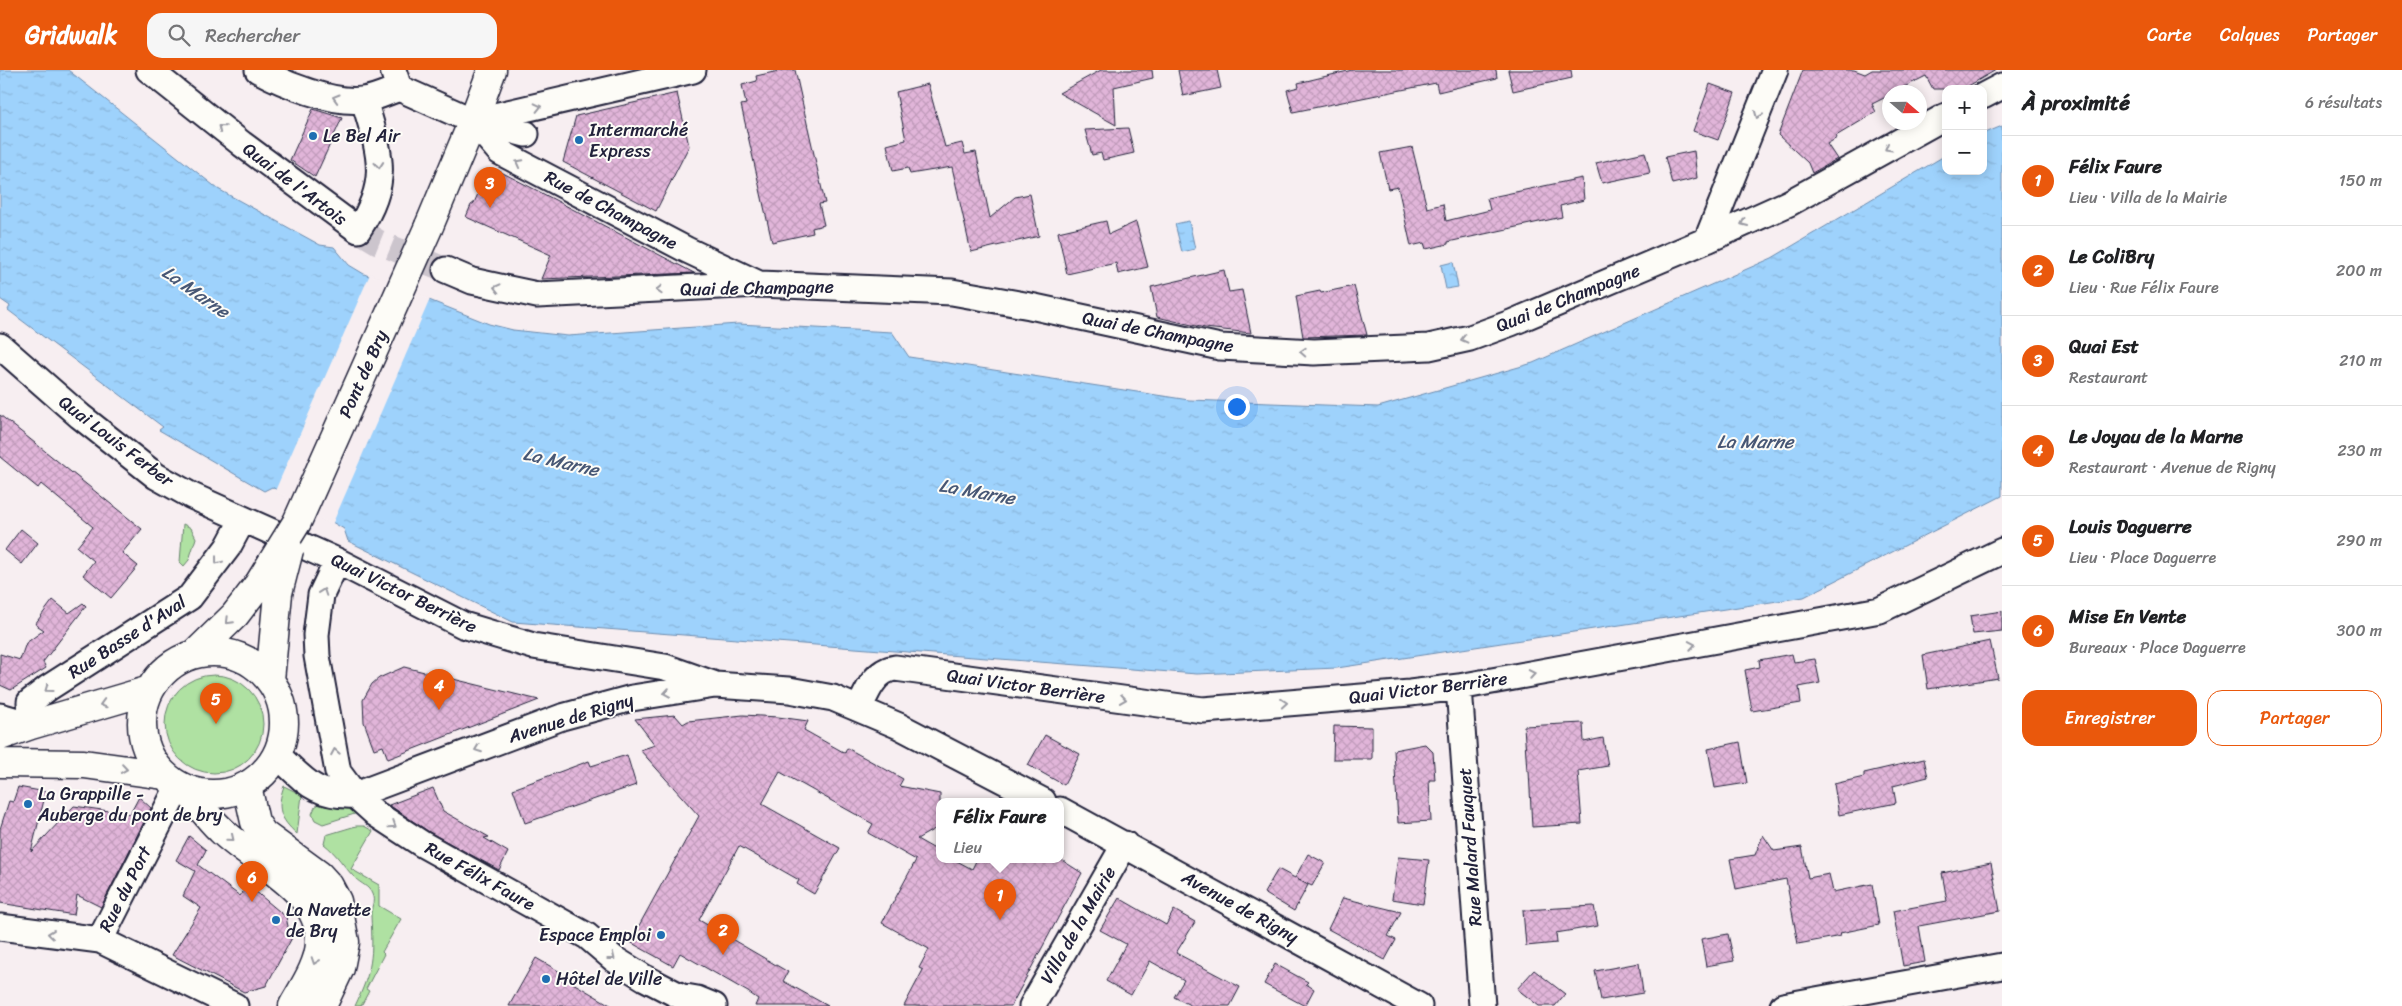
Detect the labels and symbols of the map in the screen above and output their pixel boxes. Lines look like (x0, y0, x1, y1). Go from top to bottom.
north arrow (1882, 85, 1927, 130)
one-way arrow (332, 93, 340, 103)
one-way arrow (533, 102, 542, 113)
one-way arrow (1753, 110, 1764, 119)
place label: Intermarché Express (588, 114, 688, 167)
place label: Le Bel Air (323, 120, 402, 152)
one-way arrow (218, 125, 227, 133)
marker: Le Bel Air (307, 130, 319, 142)
street label: Quai de l'Artois (236, 134, 355, 235)
marker: Intermarché Express (573, 134, 585, 146)
one-way arrow (1884, 142, 1893, 152)
one-way arrow (516, 159, 525, 169)
one-way arrow (373, 161, 384, 169)
street label: Rue de Champagne (539, 161, 684, 259)
pin: 3 (474, 167, 506, 208)
one-way arrow (1740, 217, 1749, 228)
street label: Quai de Champagne (1491, 254, 1645, 342)
water label: La Marne (155, 256, 238, 328)
street label: Quai de Champagne (680, 271, 834, 305)
one-way arrow (492, 283, 501, 294)
one-way arrow (654, 285, 662, 296)
street label: Quai de Champagne (1080, 302, 1236, 362)
street label: Pont de Bry (329, 324, 397, 423)
one-way arrow (1460, 333, 1469, 344)
one-way arrow (1299, 346, 1307, 357)
street label: Quai Louis Ferber (51, 387, 182, 496)
your location (1224, 394, 1250, 420)
water label: La Marne (1717, 425, 1795, 458)
water label: La Marne (520, 437, 604, 487)
water label: La Marne (937, 469, 1019, 515)
street label: Quai Victor Berrière (325, 544, 483, 642)
one-way arrow (215, 555, 223, 564)
street label: Rue Basse d'Aval (61, 586, 194, 687)
one-way arrow (317, 588, 327, 597)
one-way arrow (226, 615, 235, 624)
one-way arrow (1688, 641, 1697, 651)
street label: Quai Victor Berrière (945, 659, 1107, 713)
street label: Quai Victor Berrière (1347, 662, 1509, 714)
pin: 4 (423, 669, 455, 710)
one-way arrow (1528, 669, 1537, 679)
one-way arrow (44, 683, 54, 692)
pin: 5 (200, 683, 232, 724)
street label: Avenue de Rigny (503, 684, 638, 753)
one-way arrow (662, 687, 671, 697)
one-way arrow (1119, 693, 1127, 704)
one-way arrow (100, 698, 108, 708)
one-way arrow (1281, 698, 1289, 709)
one-way arrow (474, 743, 483, 753)
one-way arrow (330, 748, 341, 757)
one-way arrow (120, 763, 128, 774)
street label: Rue Malard Fauquet (1448, 767, 1491, 927)
place label: La Grappille - Auberge du pont de bry (37, 778, 223, 831)
marker: La Grappille - Auberge du pont de bry (22, 798, 34, 810)
one-way arrow (388, 819, 397, 829)
street label: Rue Félix Faure (419, 832, 541, 920)
one-way arrow (225, 833, 234, 842)
street label: Rue du Port (90, 840, 161, 938)
street label: Villa de la Mairie (1031, 860, 1125, 990)
pin: 6 (236, 861, 268, 902)
street label: Avenue de Rigny (1175, 861, 1305, 953)
pin: 1 (984, 879, 1016, 920)
place label: La Navette de Bry (286, 894, 371, 947)
marker: La Navette de Bry (270, 914, 282, 926)
pin: 2 (707, 914, 739, 955)
place label: Espace Emploi (539, 919, 652, 951)
one-way arrow (47, 929, 55, 940)
marker: Espace Emploi (655, 929, 667, 941)
one-way arrow (606, 951, 615, 959)
one-way arrow (311, 956, 321, 965)
place label: Hôtel de Ville (556, 963, 662, 995)
marker: Hôtel de Ville (540, 973, 552, 985)

